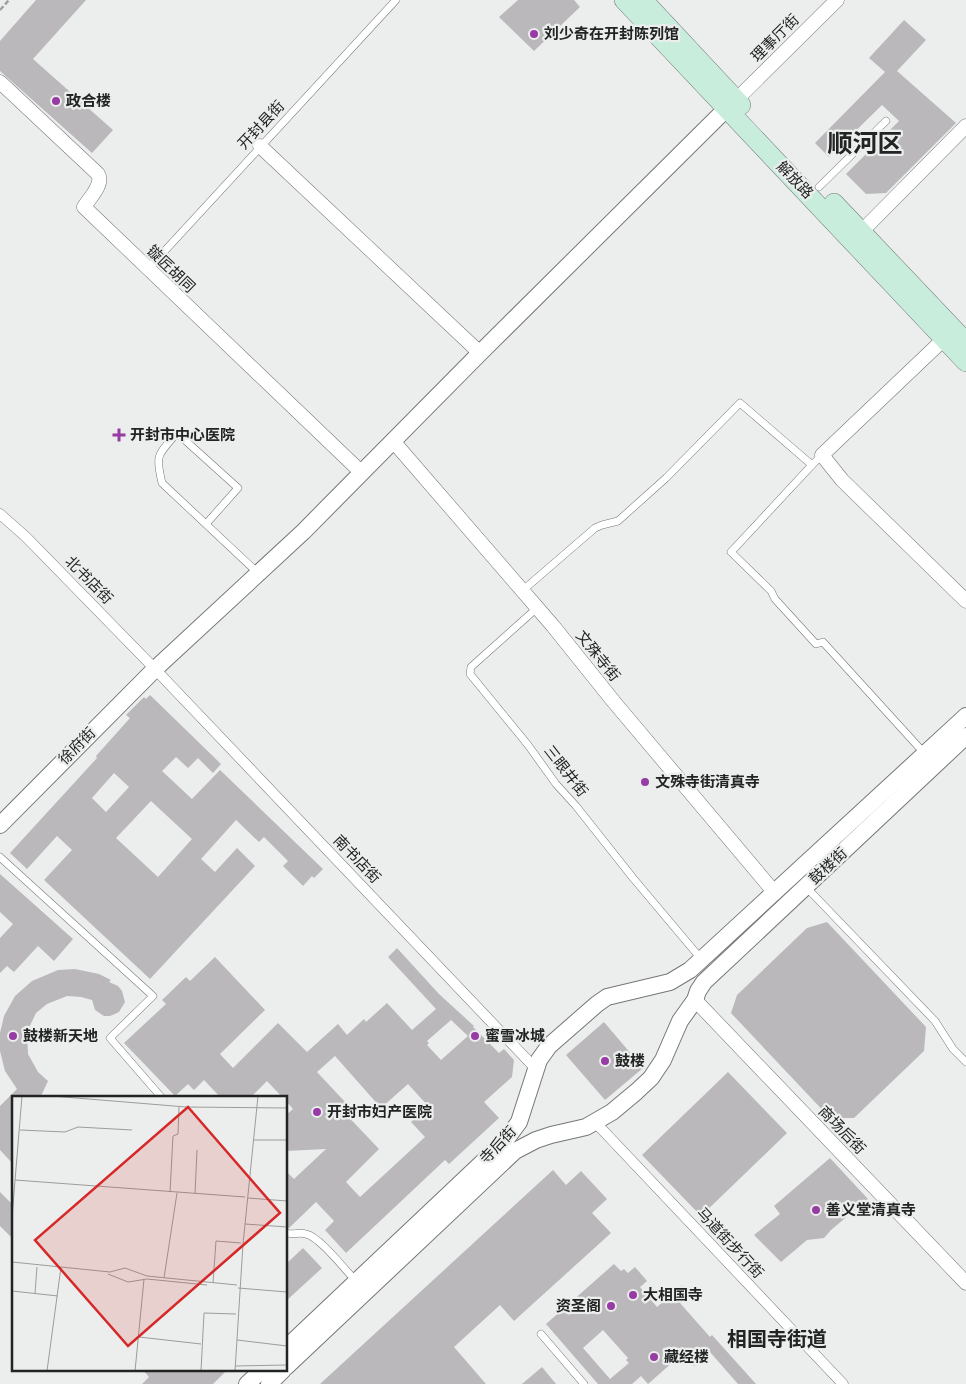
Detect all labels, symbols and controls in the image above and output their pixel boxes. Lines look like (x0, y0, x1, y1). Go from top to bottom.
street label: 理事厅街 (747, 10, 803, 66)
place label: 刘少奇在开封陈列馆 (544, 25, 679, 43)
marker: 刘少奇在开封陈列馆 (528, 28, 540, 40)
place label: 政合楼 (66, 92, 111, 110)
marker: 政合楼 (50, 95, 62, 107)
street label: 开封县街 (234, 97, 288, 153)
district label: 顺河区 (827, 129, 903, 159)
street label: 解放路 (773, 158, 817, 202)
street label: 镟匠胡同 (143, 242, 199, 296)
place label: 开封市中心医院 (130, 426, 235, 444)
marker: 开封市中心医院 (112, 428, 126, 442)
street label: 北书店街 (61, 552, 117, 608)
street label: 文殊寺街 (572, 627, 624, 685)
street label: 徐府街 (55, 724, 99, 768)
street label: 三眼井街 (540, 742, 592, 800)
place label: 文殊寺街清真寺 (655, 773, 760, 791)
marker: 文殊寺街清真寺 (639, 776, 651, 788)
street label: 南书店街 (330, 831, 384, 887)
street label: 鼓楼街 (805, 844, 851, 888)
place label: 鼓楼新天地 (23, 1027, 98, 1045)
place label: 蜜雪冰城 (485, 1027, 545, 1045)
marker: 鼓楼新天地 (7, 1030, 19, 1042)
marker: 蜜雪冰城 (469, 1030, 481, 1042)
place label: 鼓楼 (615, 1052, 645, 1070)
marker: 鼓楼 (599, 1055, 611, 1067)
inset map (12, 1096, 288, 1372)
street label: 商场后街 (815, 1102, 869, 1158)
place label: 开封市妇产医院 (327, 1103, 432, 1121)
marker: 开封市妇产医院 (311, 1106, 323, 1118)
street label: 寺后街 (476, 1122, 520, 1168)
place label: 善义堂清真寺 (826, 1201, 916, 1219)
street label: 马道街步行街 (693, 1204, 767, 1282)
marker: 善义堂清真寺 (810, 1204, 822, 1216)
place label: 大相国寺 (643, 1286, 703, 1304)
marker: 大相国寺 (627, 1289, 639, 1301)
place label: 资圣阁 (556, 1297, 601, 1315)
marker: 资圣阁 (605, 1300, 617, 1312)
district label: 相国寺街道 (727, 1327, 827, 1351)
place label: 藏经楼 (664, 1348, 709, 1366)
marker: 藏经楼 (648, 1351, 660, 1363)

